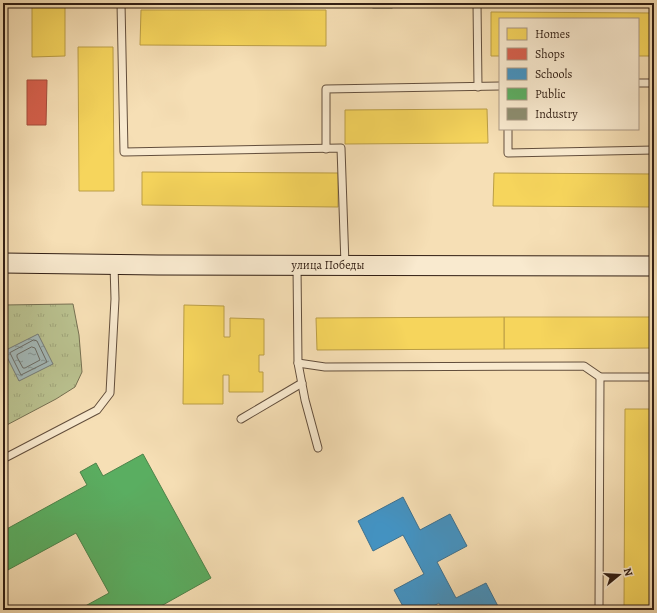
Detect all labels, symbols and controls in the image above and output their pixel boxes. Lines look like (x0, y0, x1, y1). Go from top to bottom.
legend (499, 18, 639, 130)
text: Homes (535, 26, 570, 42)
text: Shops (535, 46, 565, 62)
text: Schools (535, 66, 572, 82)
text: Public (535, 86, 566, 102)
text: Industry (535, 106, 578, 122)
street label: улица Победы (290, 257, 365, 273)
north arrow (599, 555, 639, 595)
text: N (620, 566, 636, 578)

